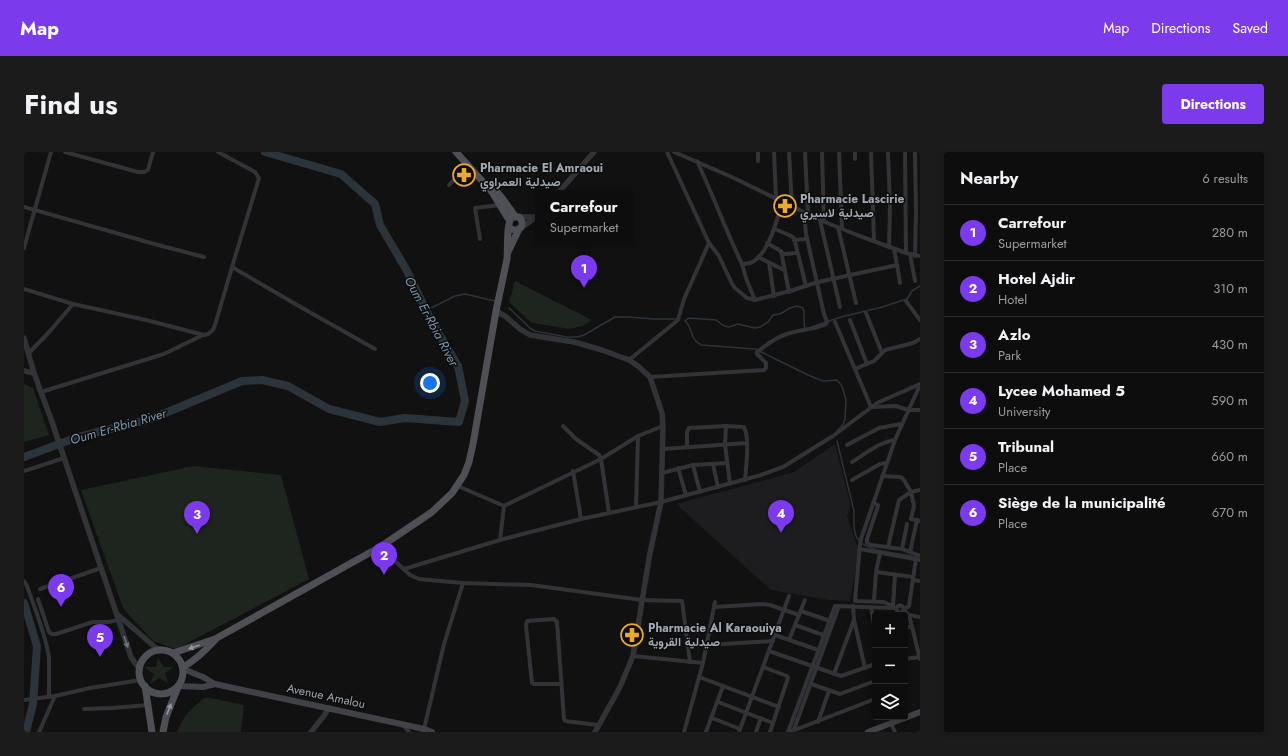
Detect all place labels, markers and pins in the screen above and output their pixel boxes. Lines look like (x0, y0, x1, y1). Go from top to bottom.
place label: Pharmacie El Amraoui صيدلية العمراوي (480, 159, 603, 192)
pharmacy icon: Pharmacie El Amraoui صيدلية العمراوي (451, 162, 477, 188)
place label: Pharmacie Lascirie صيدلية لاسيري (800, 190, 904, 223)
pharmacy icon: Pharmacie Lascirie صيدلية لاسيري (772, 193, 798, 219)
pin: 1 (571, 255, 597, 288)
pin: 4 (768, 500, 794, 533)
pin: 3 (184, 501, 210, 534)
pin: 2 (371, 542, 397, 575)
pin: 6 (48, 574, 74, 607)
place label: Pharmacie Al Karaouiya صيدلية القروية (648, 619, 782, 651)
pharmacy icon: Pharmacie Al Karaouiya صيدلية القروية (619, 622, 645, 648)
pin: 5 (87, 624, 113, 657)

